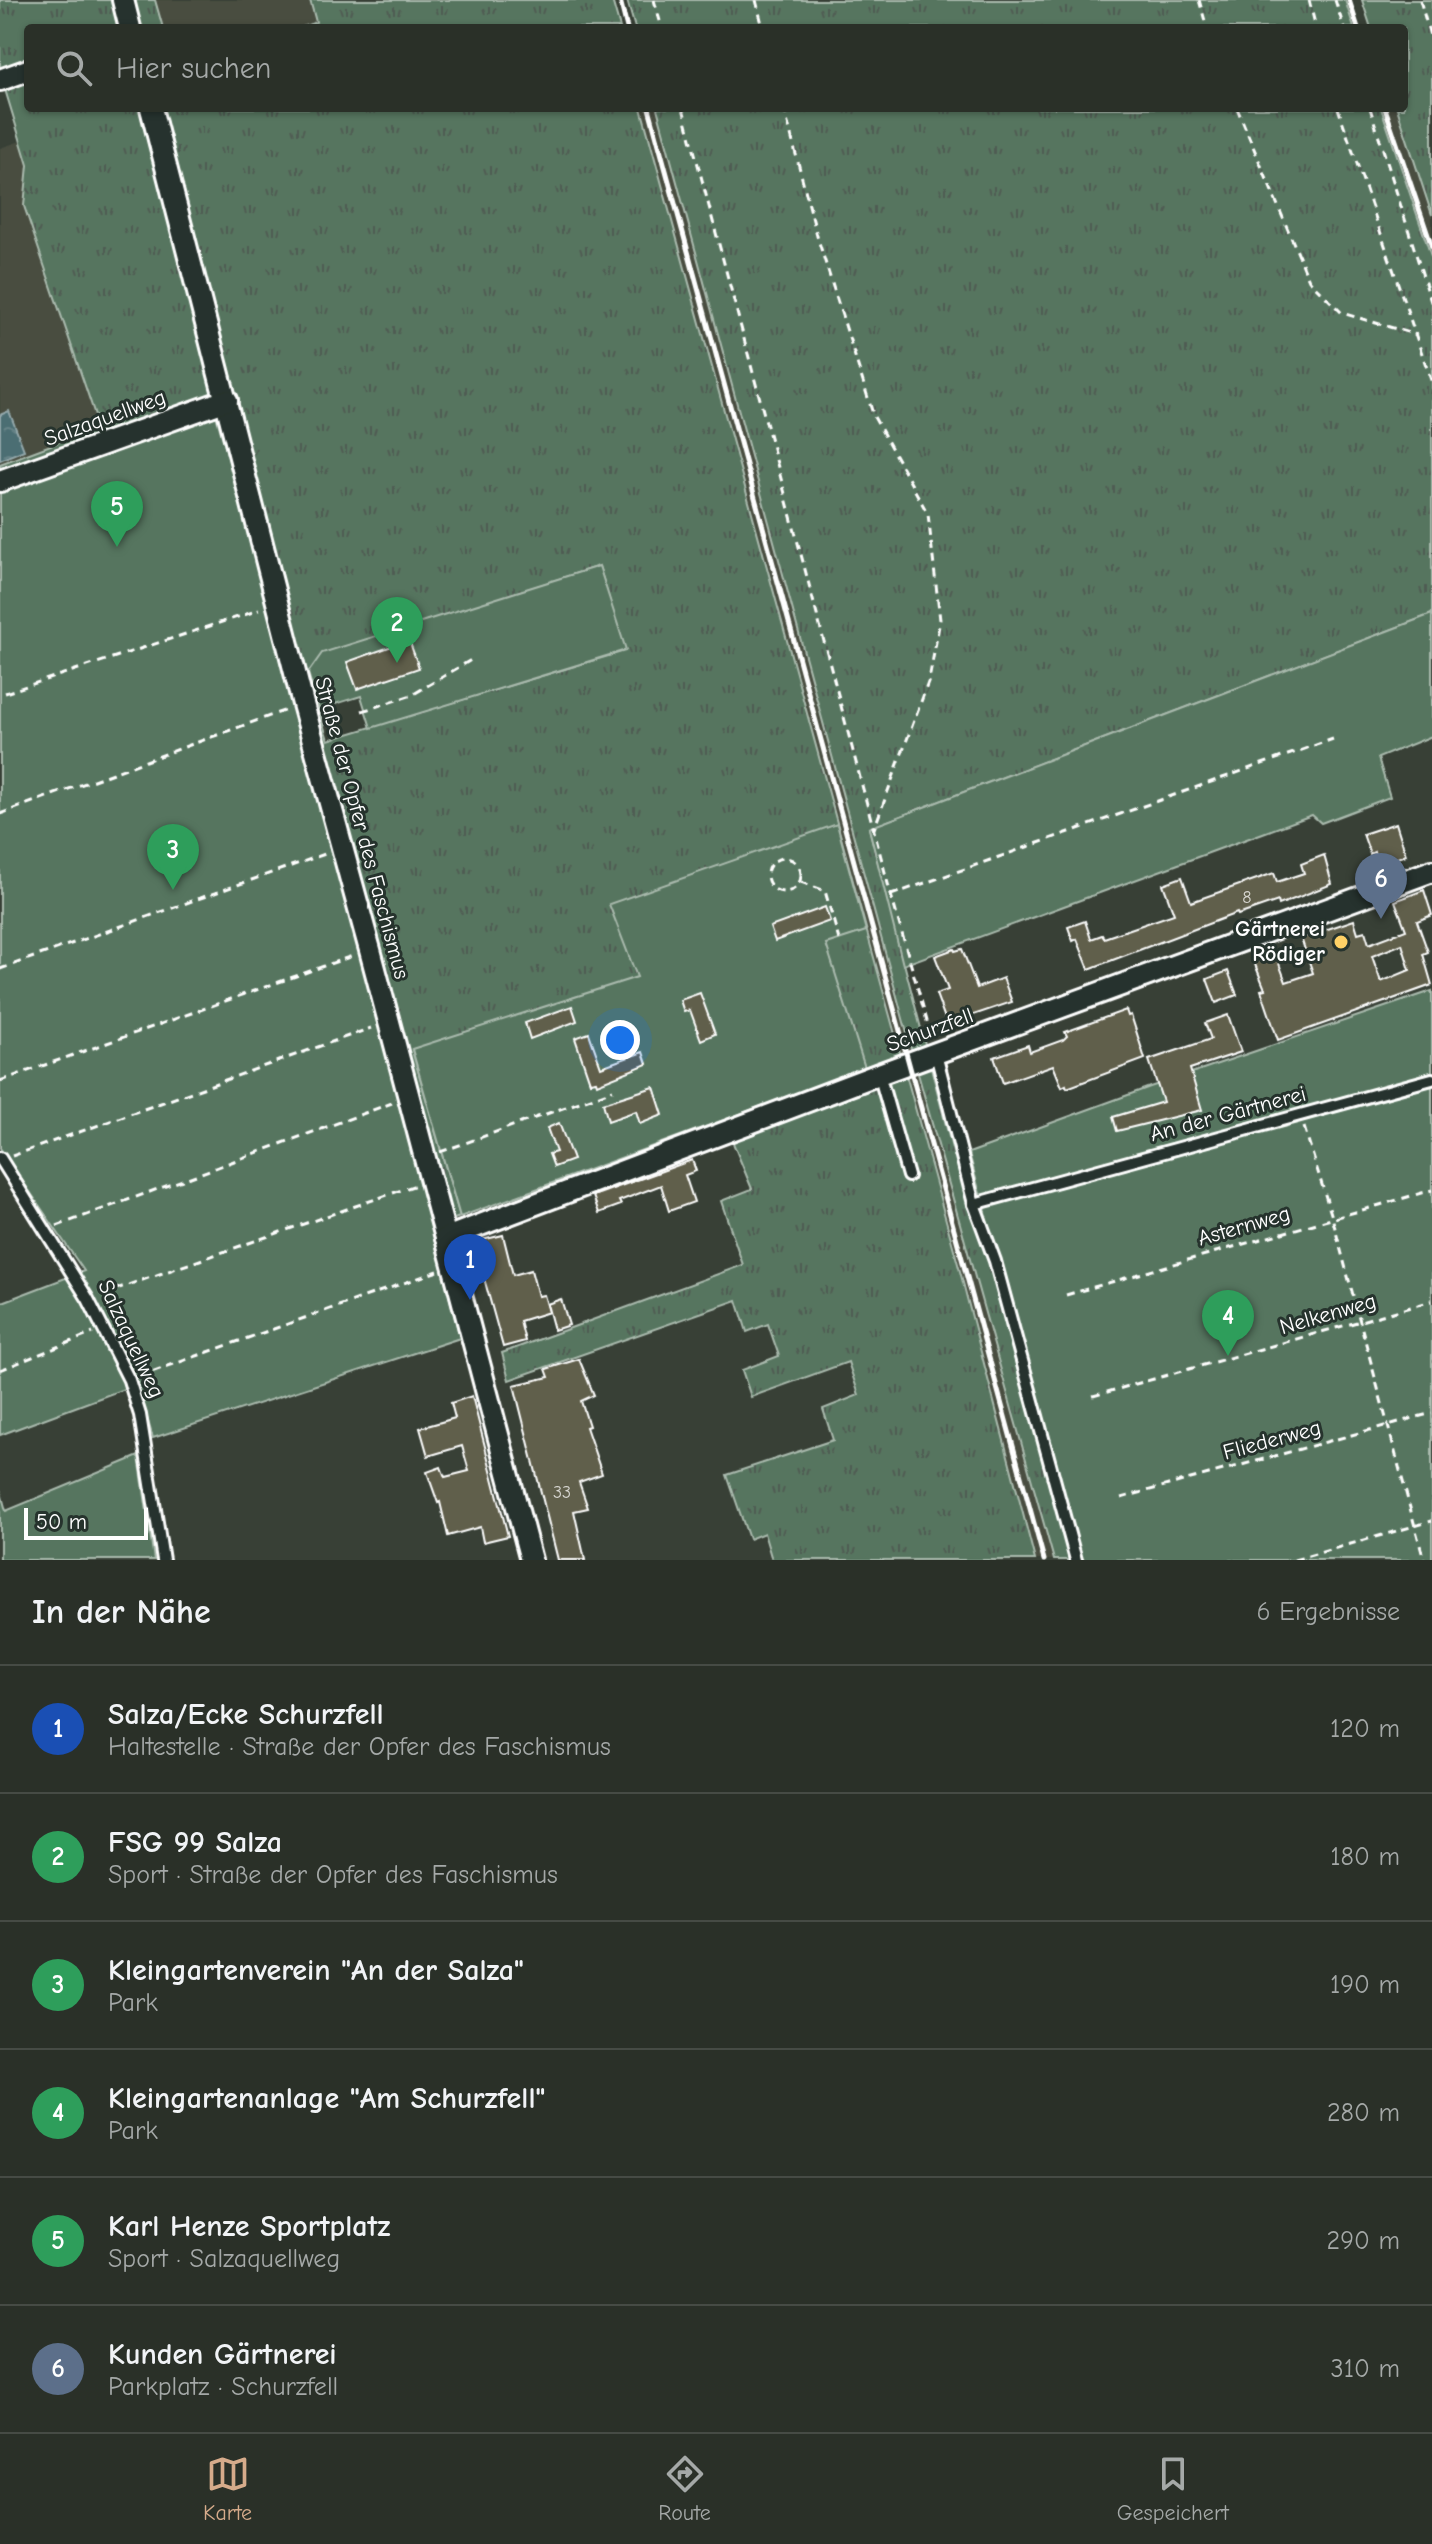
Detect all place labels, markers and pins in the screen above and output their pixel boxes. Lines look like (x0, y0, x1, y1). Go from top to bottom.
pin: 5 (91, 481, 143, 547)
pin: 2 (371, 597, 423, 663)
pin: 3 (147, 824, 199, 890)
pin: 6 (1355, 853, 1407, 919)
place label: Gärtnerei Rödiger (1235, 916, 1325, 967)
marker: Gärtnerei Rödiger (1332, 933, 1350, 951)
pin: 1 (444, 1234, 496, 1300)
pin: 4 (1202, 1290, 1254, 1356)

